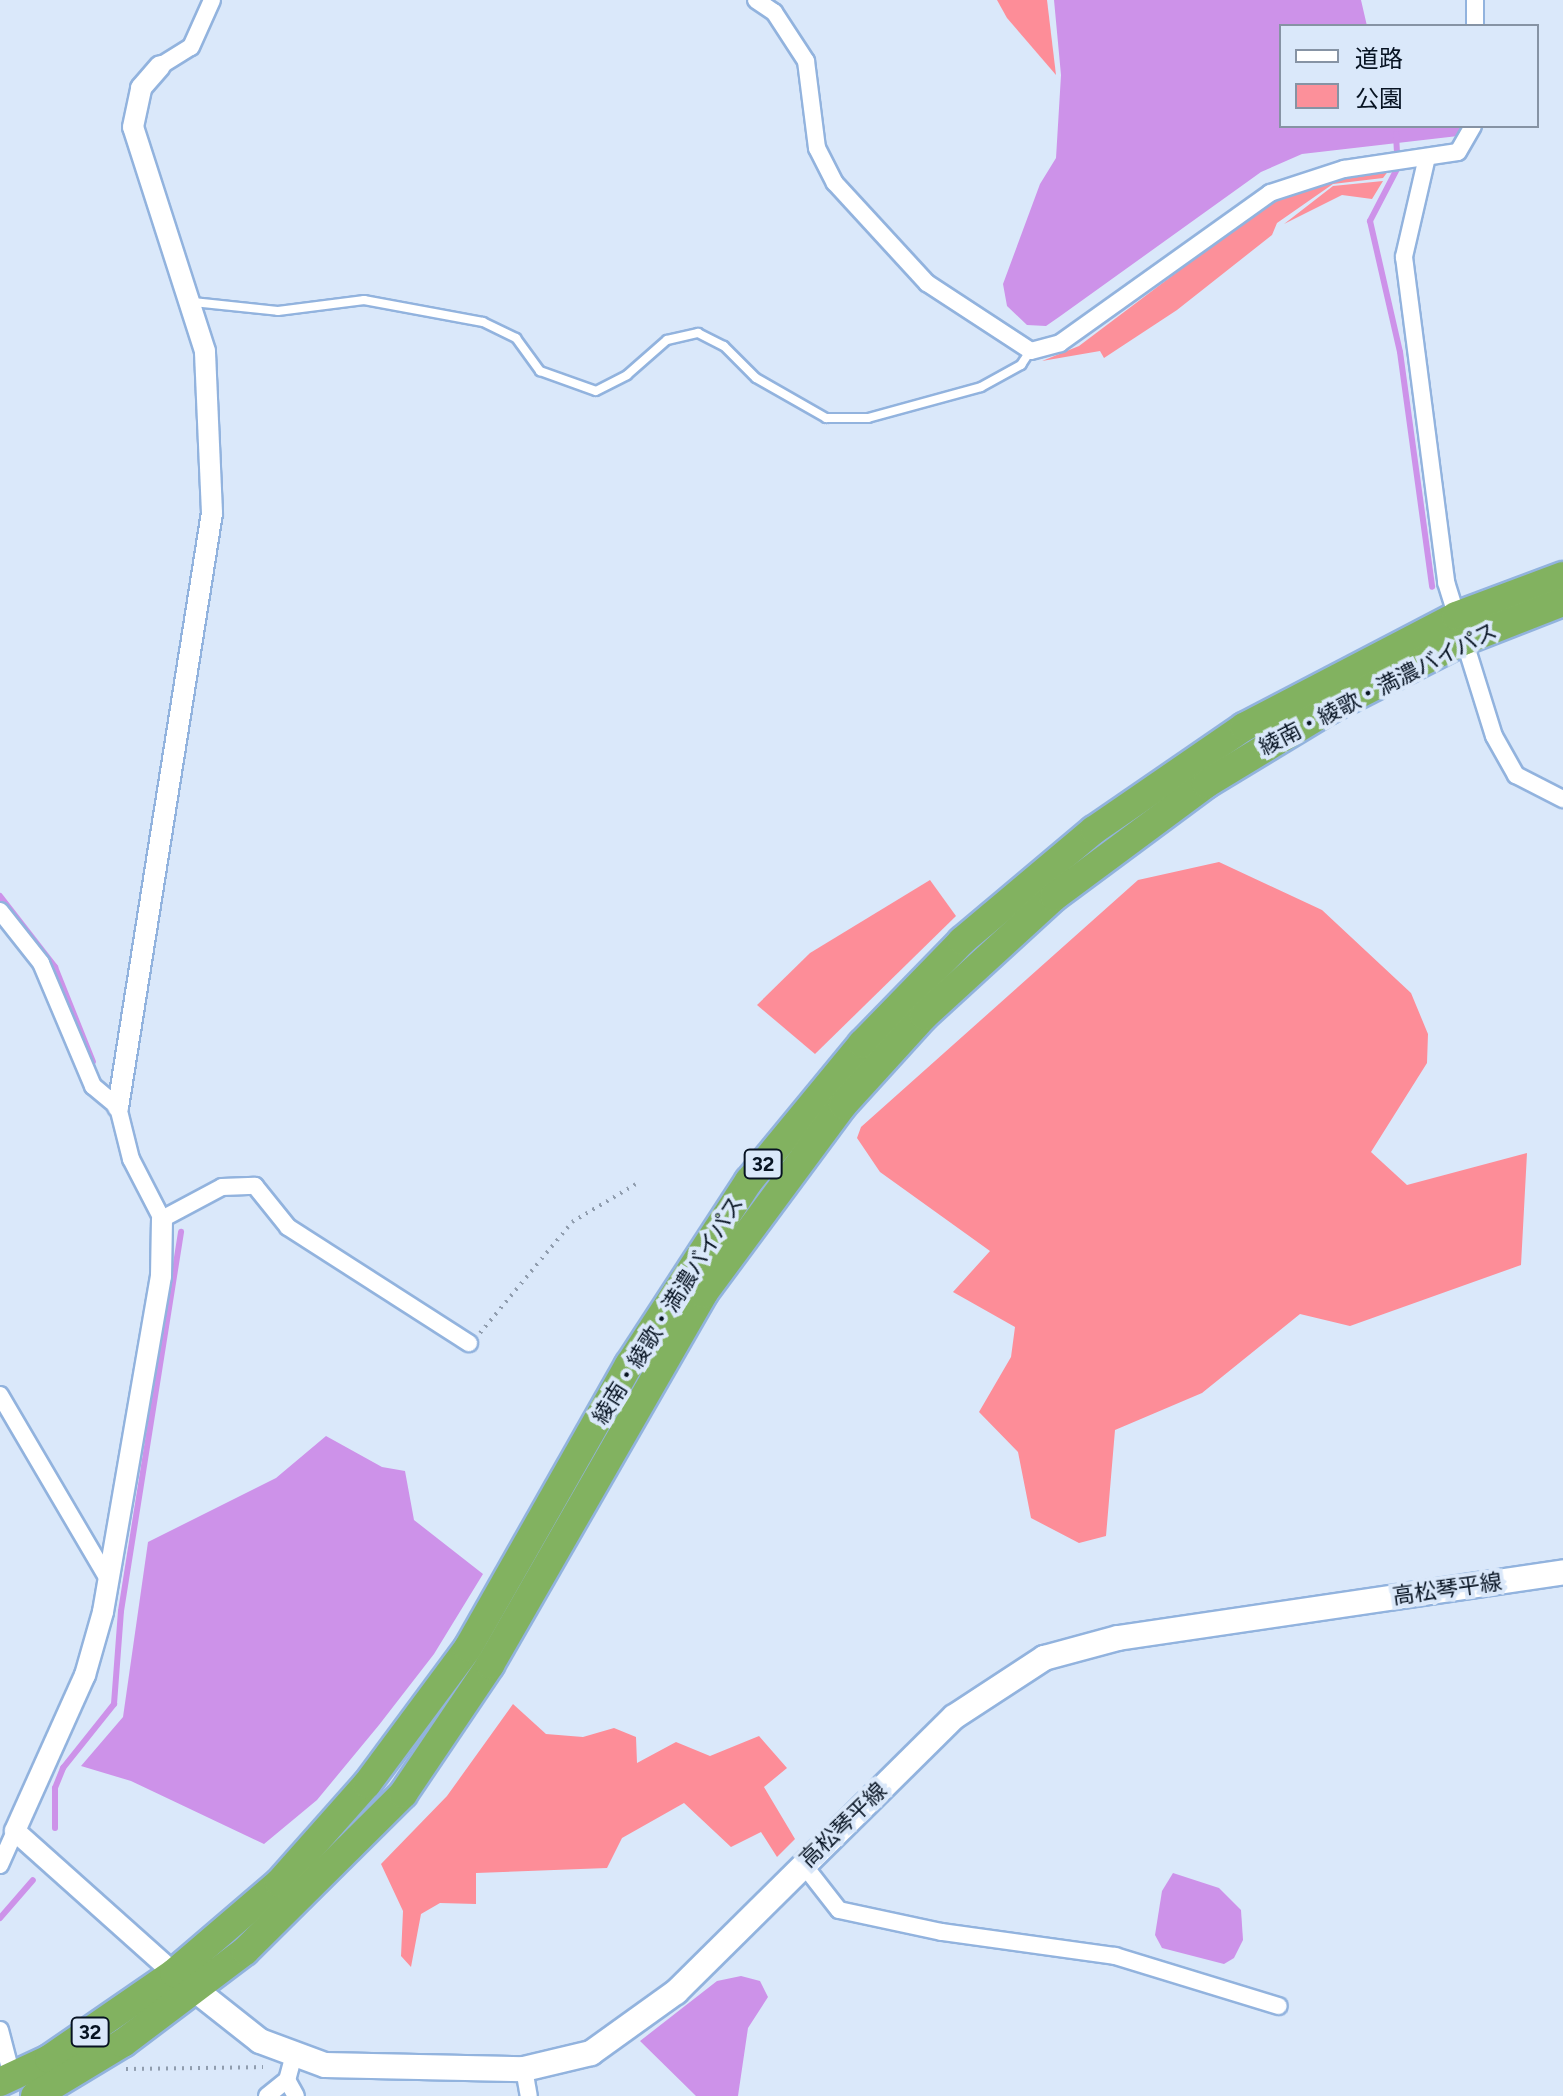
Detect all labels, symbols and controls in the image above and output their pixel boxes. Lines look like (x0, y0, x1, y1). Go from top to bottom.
legend (1279, 24, 1539, 128)
text: 道路 (1355, 44, 1403, 73)
text: 公園 (1355, 84, 1403, 113)
street label: 綾南・綾歌・満濃バイパス (1254, 617, 1502, 761)
road number: 32 (743, 1148, 783, 1180)
street label: 綾南・綾歌・満濃バイパス (587, 1191, 749, 1429)
street label: 高松琴平線 (1391, 1568, 1503, 1610)
street label: 高松琴平線 (794, 1777, 892, 1873)
road number: 32 (70, 2016, 110, 2048)

